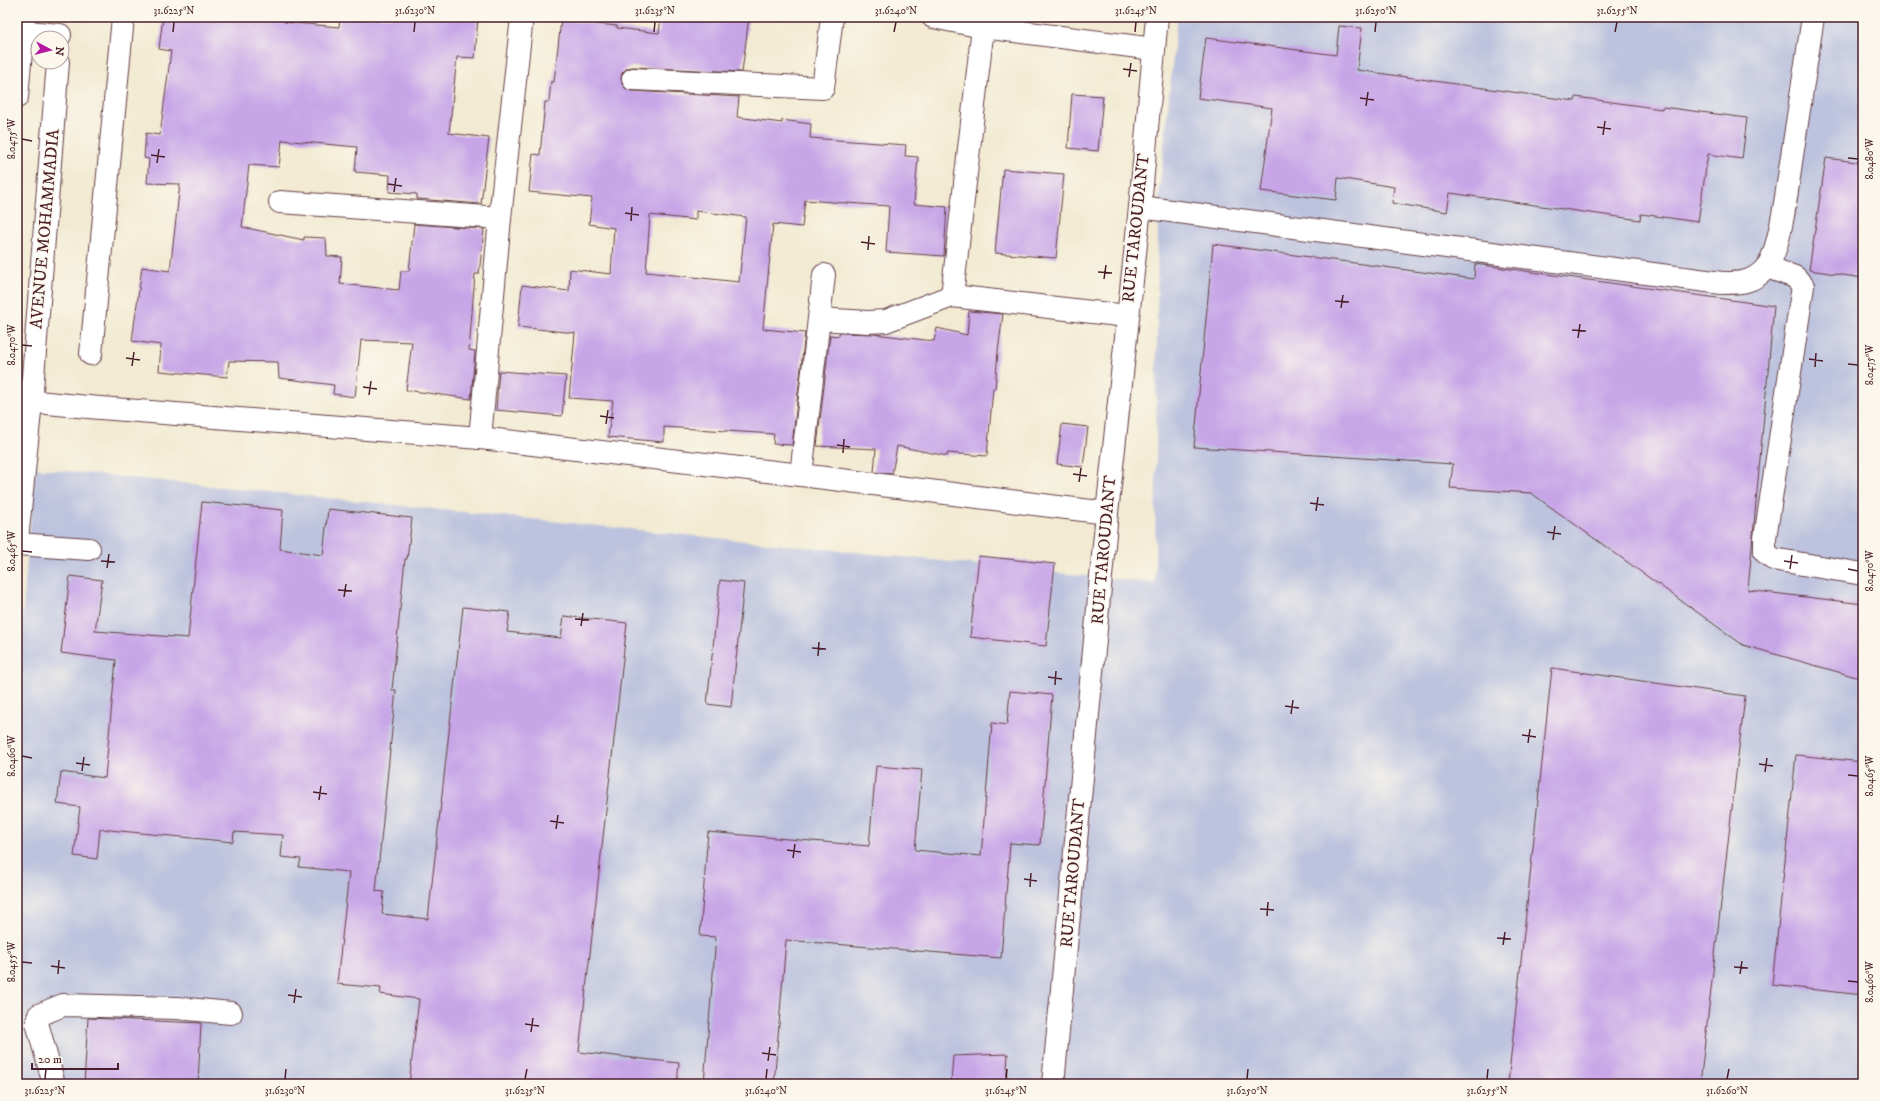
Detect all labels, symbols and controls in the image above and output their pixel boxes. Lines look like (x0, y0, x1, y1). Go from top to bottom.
text: 31.6225°N (153, 5, 195, 17)
text: 31.6230°N (395, 5, 435, 17)
text: 31.6235°N (635, 5, 675, 17)
text: 31.6240°N (875, 5, 917, 17)
text: 31.6245°N (1115, 5, 1157, 17)
text: 31.6250°N (1355, 5, 1397, 17)
text: 31.6255°N (1596, 5, 1638, 17)
north arrow (30, 30, 70, 70)
text: N (51, 46, 66, 56)
text: 8.0475°W (6, 118, 18, 159)
street label: AVENUE MOHAMMADIA (25, 128, 65, 330)
text: 8.0480°W (1864, 138, 1876, 180)
street label: RUE TAROUDANT (1117, 152, 1155, 304)
text: 8.0470°W (6, 324, 18, 366)
text: 8.0475°W (1864, 344, 1876, 385)
street label: RUE TAROUDANT (1087, 474, 1121, 625)
text: 8.0465°W (6, 530, 18, 572)
text: 8.0470°W (1864, 550, 1876, 592)
text: 8.0460°W (6, 734, 18, 777)
text: 8.0465°W (1864, 755, 1876, 797)
street label: RUE TAROUDANT (1056, 797, 1090, 948)
text: 8.0455°W (6, 941, 18, 982)
text: 8.0460°W (1864, 960, 1876, 1003)
scale bar (32, 1045, 118, 1071)
text: 20 m (38, 1052, 62, 1067)
text: 31.6225°N (24, 1085, 66, 1097)
text: 31.6230°N (265, 1085, 305, 1097)
text: 31.6235°N (505, 1085, 545, 1097)
text: 31.6240°N (745, 1085, 787, 1097)
text: 31.6245°N (985, 1085, 1027, 1097)
text: 31.6250°N (1226, 1085, 1268, 1097)
text: 31.6255°N (1466, 1085, 1508, 1097)
text: 31.6260°N (1706, 1085, 1748, 1097)

